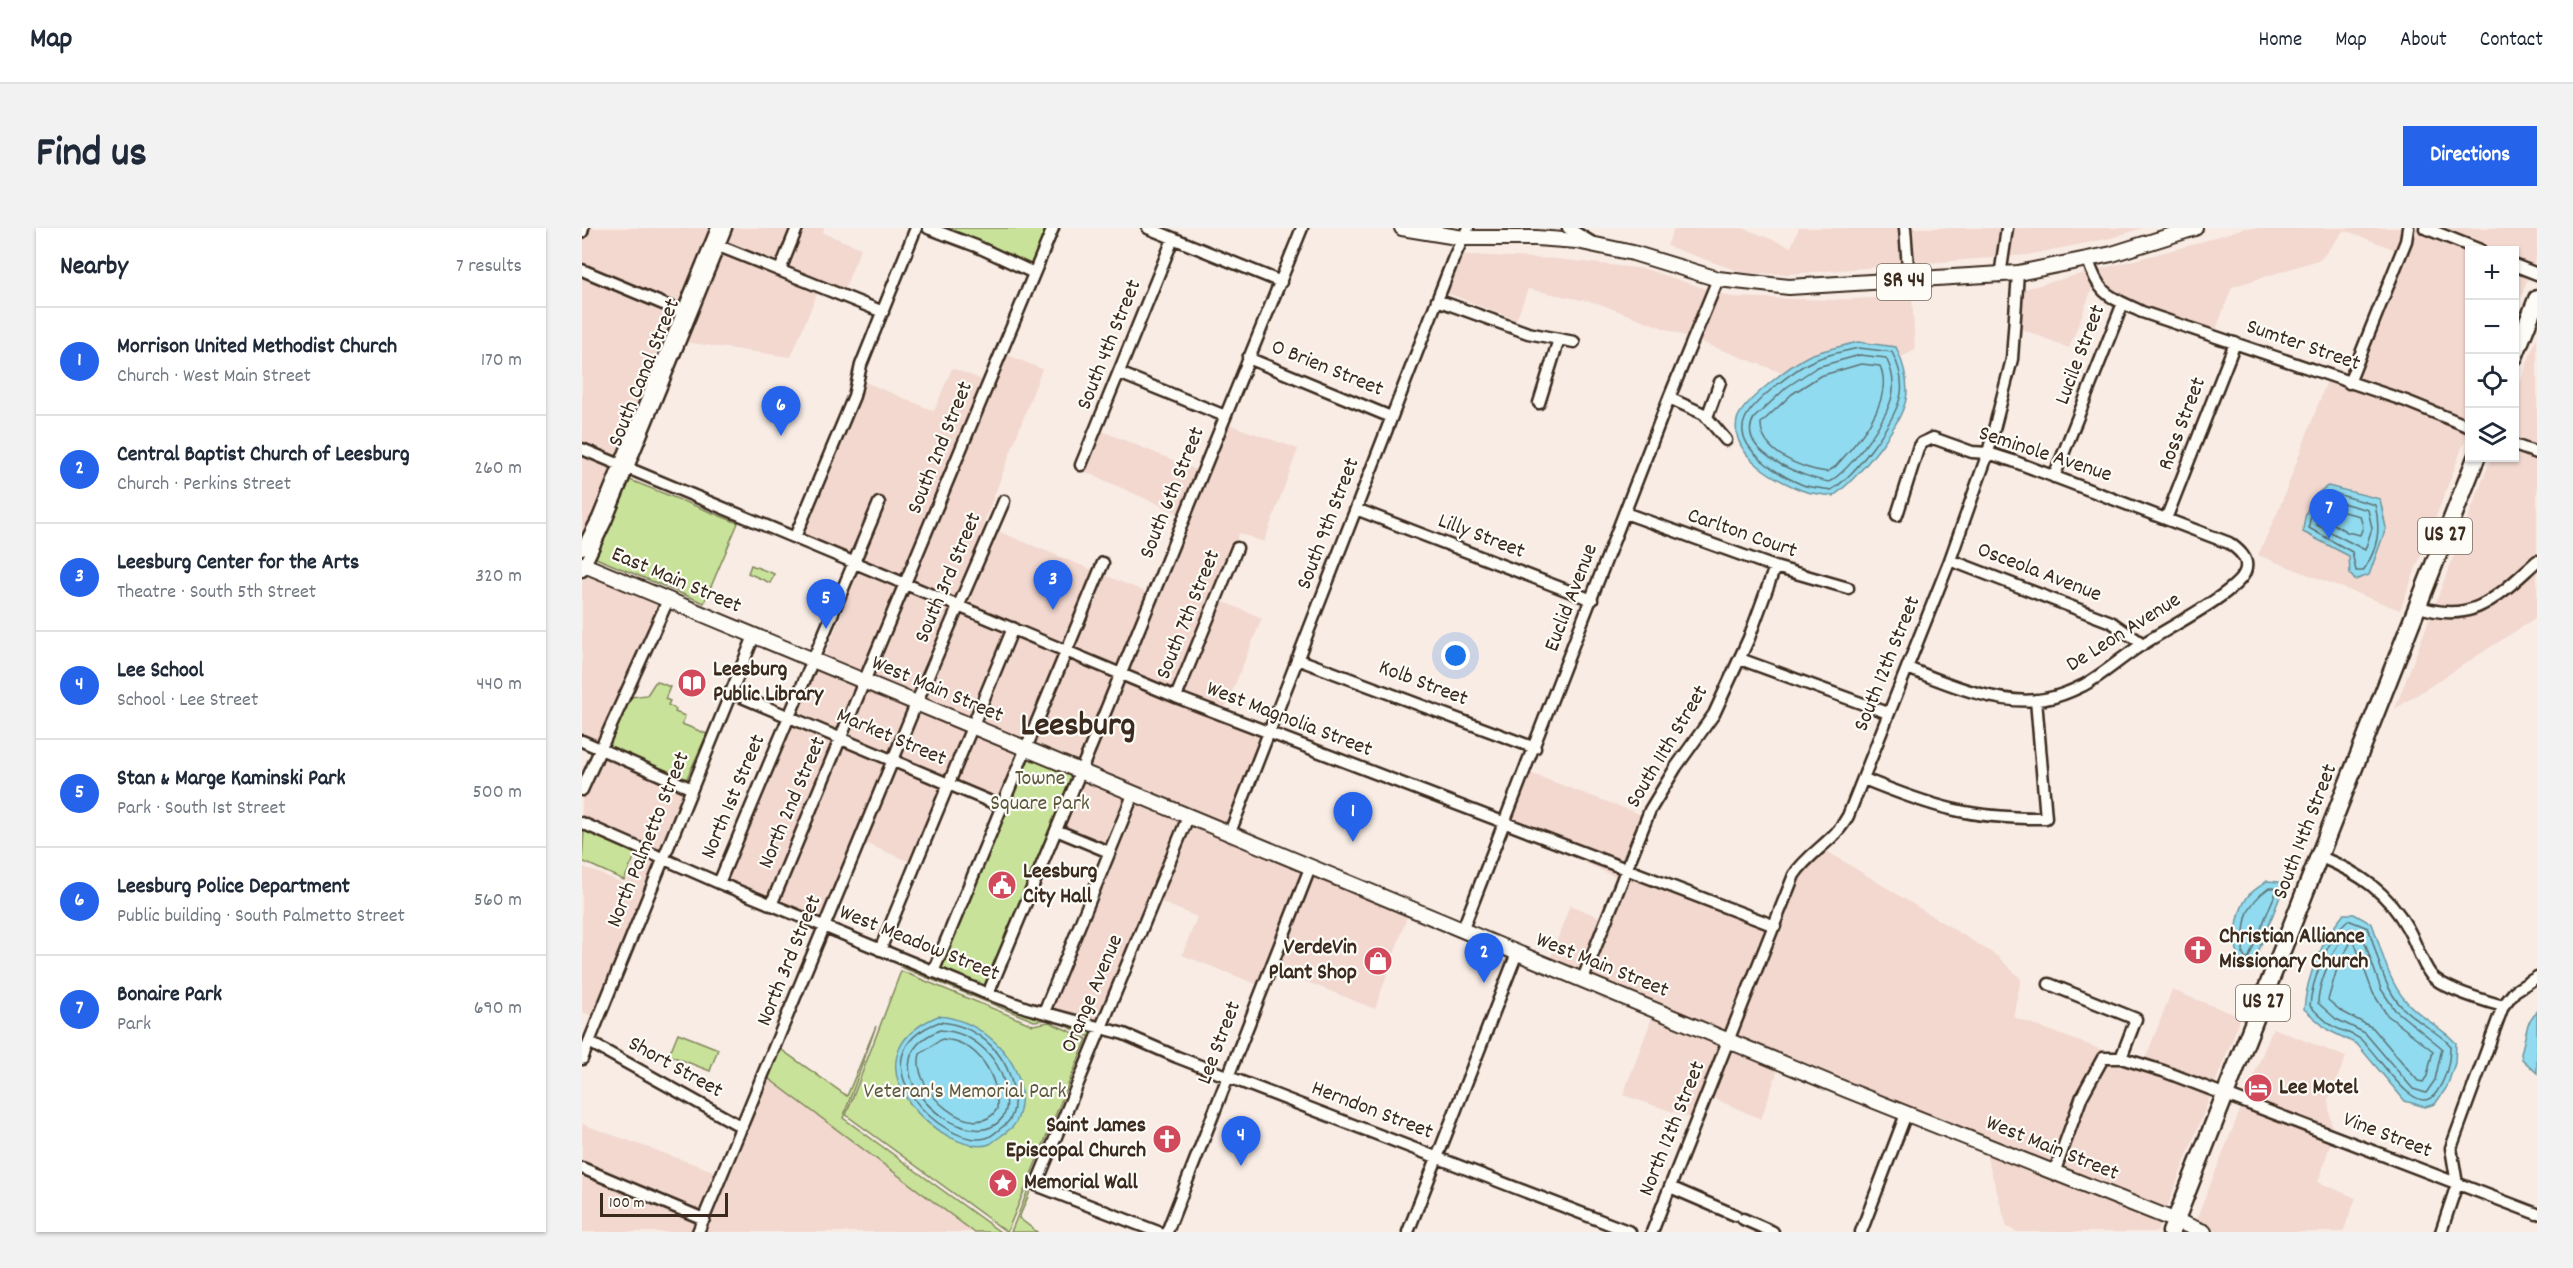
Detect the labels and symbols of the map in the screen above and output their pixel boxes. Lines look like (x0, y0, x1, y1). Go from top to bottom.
road number: SR 44 (1877, 264, 1931, 300)
street label: South 4th Street (1070, 275, 1150, 415)
street label: South Canal Street (601, 294, 689, 452)
street label: Lucile Street (2048, 301, 2114, 409)
street label: Sumter Street (2242, 312, 2364, 380)
street label: O Brien Street (1266, 332, 1388, 406)
street label: Ross Street (2151, 373, 2215, 475)
street label: South 2nd Street (900, 377, 982, 519)
pin: 6 (762, 386, 800, 436)
street label: Seminole Avenue (1974, 419, 2116, 491)
street label: South 6th Street (1132, 422, 1214, 564)
street label: South 9th Street (1290, 454, 1368, 594)
pin: 7 (2310, 490, 2348, 539)
street label: Carlton Court (1683, 501, 1801, 567)
street label: Lilly Street (1433, 506, 1529, 568)
street label: South 3rd Street (908, 508, 990, 648)
road number: US 27 (2418, 518, 2472, 554)
street label: Osceola Avenue (1972, 535, 2106, 611)
street label: East Main Street (606, 540, 746, 622)
street label: Euclid Avenue (1537, 540, 1607, 656)
street label: South 7th Street (1149, 546, 1229, 684)
pin: 3 (1034, 560, 1072, 610)
pin: 5 (806, 580, 846, 629)
street label: De Leon Avenue (2061, 585, 2187, 681)
street label: South 12th Street (1847, 592, 1929, 736)
your location (1441, 641, 1470, 670)
street label: West Main Street (866, 648, 1008, 732)
street label: Kolb Street (1374, 653, 1472, 715)
place label: Leesburg Public Library (713, 655, 824, 711)
library icon: Leesburg Public Library (676, 667, 708, 699)
street label: West Magnolia Street (1201, 674, 1377, 766)
street label: South 11th Street (1619, 680, 1717, 814)
street label: Market Street (831, 701, 951, 775)
district label: Leesburg (1020, 703, 1136, 752)
street label: North 1st Street (694, 730, 774, 864)
street label: North 2nd Street (751, 732, 835, 874)
street label: North Palmetto Street (600, 748, 698, 932)
street label: South 14th Street (2266, 760, 2346, 904)
park label: Towne Square Park (990, 764, 1090, 820)
pin: 1 (1334, 792, 1372, 842)
place label: Leesburg City Hall (1023, 857, 1098, 913)
public building icon: Leesburg City Hall (986, 869, 1018, 901)
street label: North 3rd Street (750, 891, 830, 1031)
street label: West Meadow Street (834, 898, 1004, 990)
place label: Christian Alliance Missionary Church (2219, 922, 2368, 978)
street label: West Main Street (1531, 925, 1673, 1007)
street label: Orange Avenue (1054, 930, 1132, 1058)
place label: VerdeVin Plant Shop (1268, 933, 1357, 989)
pin: 2 (1464, 934, 1504, 983)
church icon: Christian Alliance Missionary Church (2182, 934, 2214, 966)
shop icon: VerdeVin Plant Shop (1362, 945, 1394, 977)
road number: US 27 (2236, 985, 2290, 1021)
street label: Lee Street (1190, 997, 1250, 1089)
street label: Short Street (622, 1029, 728, 1107)
street label: North 12th Street (1632, 1057, 1714, 1201)
hotel icon: Lee Motel (2242, 1072, 2274, 1104)
place label: Lee Motel (2279, 1073, 2359, 1104)
street label: Herndon Street (1307, 1074, 1437, 1148)
park label: Veteran's Memorial Park (863, 1077, 1067, 1108)
street label: Vine Street (2338, 1105, 2436, 1167)
street label: West Main Street (1981, 1108, 2123, 1190)
place label: Saint James Episcopal Church (1006, 1111, 1146, 1167)
pin: 4 (1222, 1116, 1260, 1166)
church icon: Saint James Episcopal Church (1151, 1123, 1183, 1155)
place icon: Memorial Wall (987, 1167, 1019, 1199)
place label: Memorial Wall (1024, 1168, 1138, 1199)
scale bar (600, 1190, 728, 1218)

